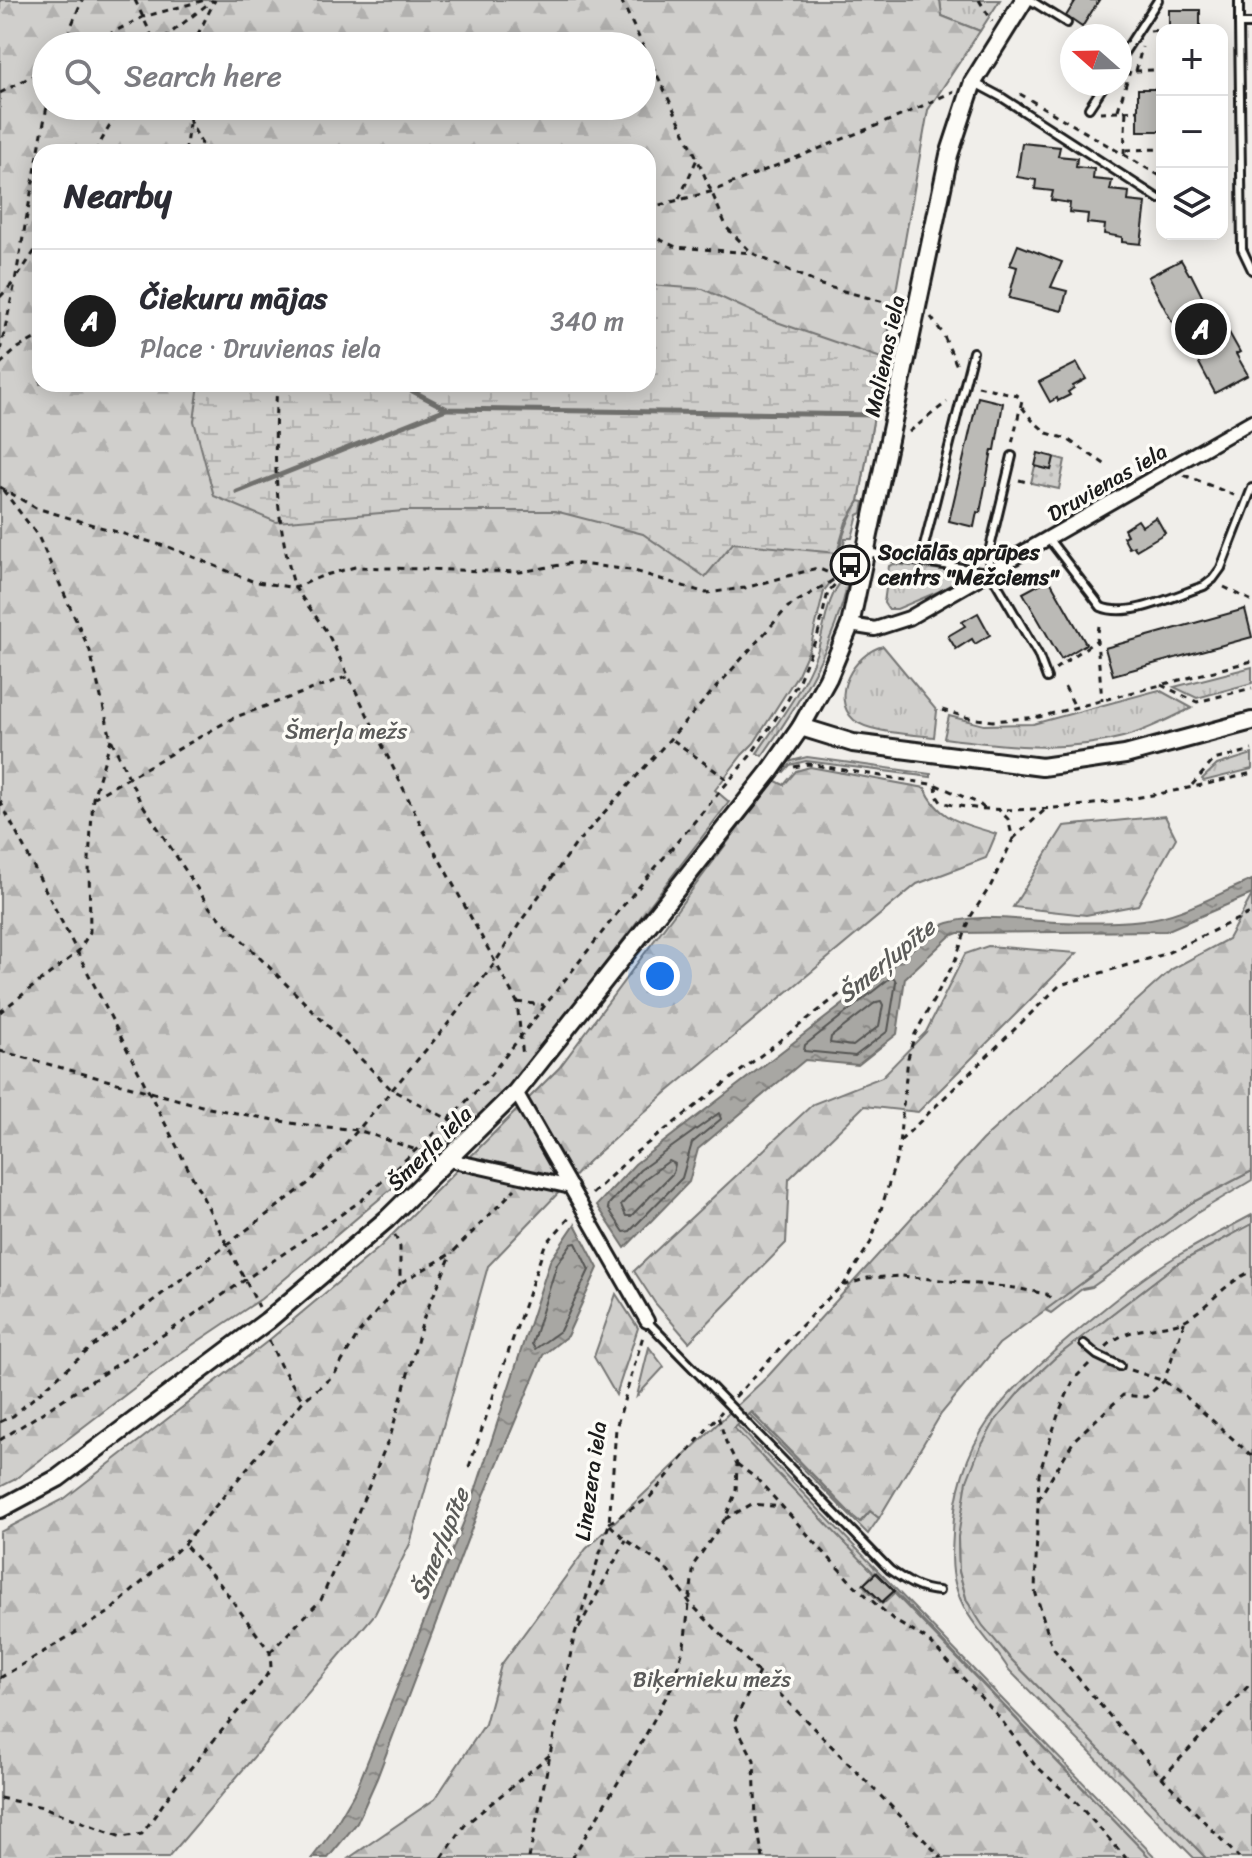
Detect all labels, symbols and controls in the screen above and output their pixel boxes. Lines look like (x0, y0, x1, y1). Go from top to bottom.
north arrow (1060, 24, 1132, 96)
map controls (1156, 24, 1228, 240)
button: + (1156, 24, 1228, 96)
search box (32, 32, 656, 120)
text: Search here (124, 49, 282, 103)
icon: search (60, 54, 104, 98)
button: − (1156, 96, 1228, 168)
text: Nearby (64, 166, 172, 226)
button: layers (1156, 168, 1228, 240)
text: Čiekuru mājas (140, 271, 327, 325)
street label: Malienas iela (853, 292, 916, 421)
text: A (81, 298, 99, 344)
text: 340 m (550, 298, 624, 344)
pin: A (1175, 299, 1227, 359)
text: Place · Druvienas iela (140, 325, 381, 371)
street label: Druvienas iela (1040, 432, 1175, 533)
place label: Sociālās aprūpes centrs "Mežciems" (877, 533, 1060, 597)
bus stop icon: Sociālās aprūpes centrs "Mežciems" (829, 544, 871, 586)
park label: Šmerļa mežs (285, 712, 408, 751)
water label: Šmerļupīte (827, 906, 946, 1014)
your location (640, 956, 680, 996)
street label: Šmerļa iela (377, 1095, 482, 1201)
street label: Linezera iela (563, 1419, 618, 1543)
water label: Šmerļupīte (399, 1480, 482, 1606)
park label: Biķernieku mežs (633, 1660, 792, 1699)

